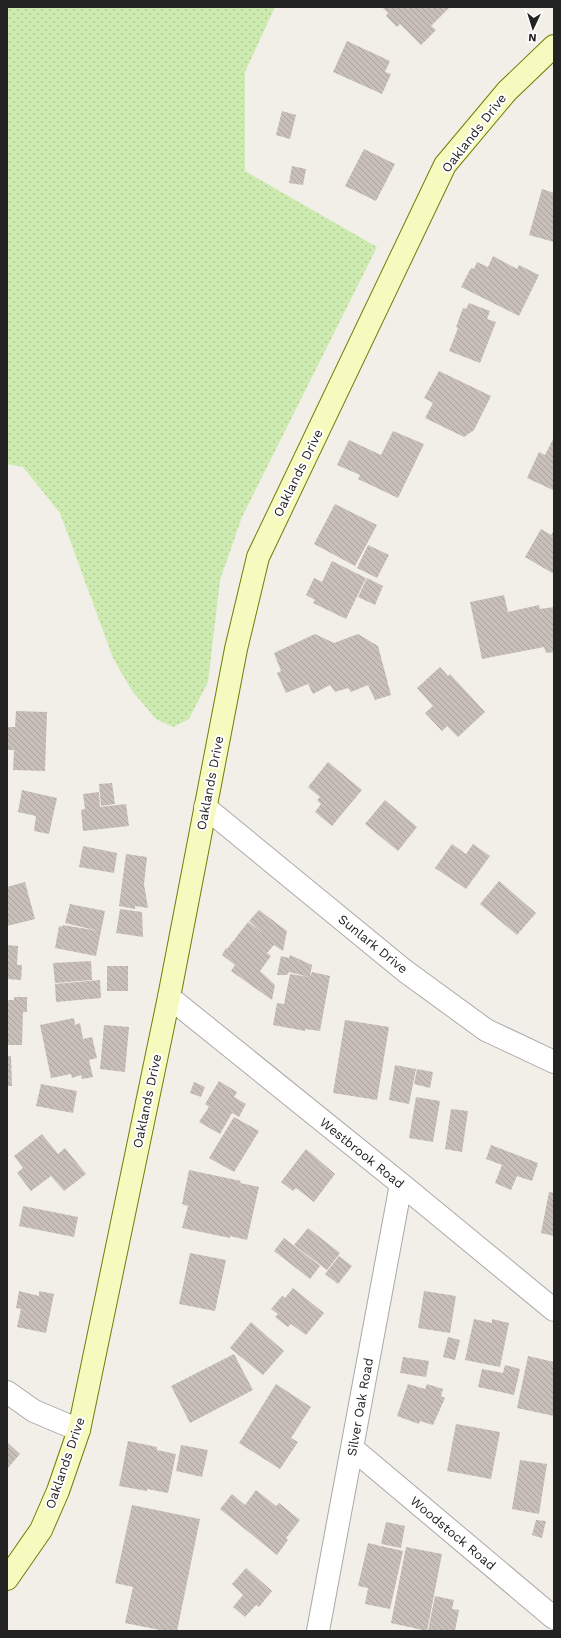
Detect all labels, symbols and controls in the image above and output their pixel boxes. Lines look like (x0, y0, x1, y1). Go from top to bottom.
north arrow (513, 8, 553, 48)
text: N (528, 31, 537, 44)
street label: Oaklands Drive (439, 91, 509, 175)
street label: Oaklands Drive (270, 427, 326, 519)
street label: Oaklands Drive (194, 735, 226, 831)
street label: Sunlark Drive (335, 911, 411, 977)
street label: Oaklands Drive (130, 1053, 164, 1149)
street label: Westbrook Road (317, 1114, 407, 1192)
street label: Silver Oak Road (344, 1357, 376, 1457)
street label: Oaklands Drive (42, 1415, 88, 1511)
street label: Woodstock Road (407, 1493, 499, 1573)

